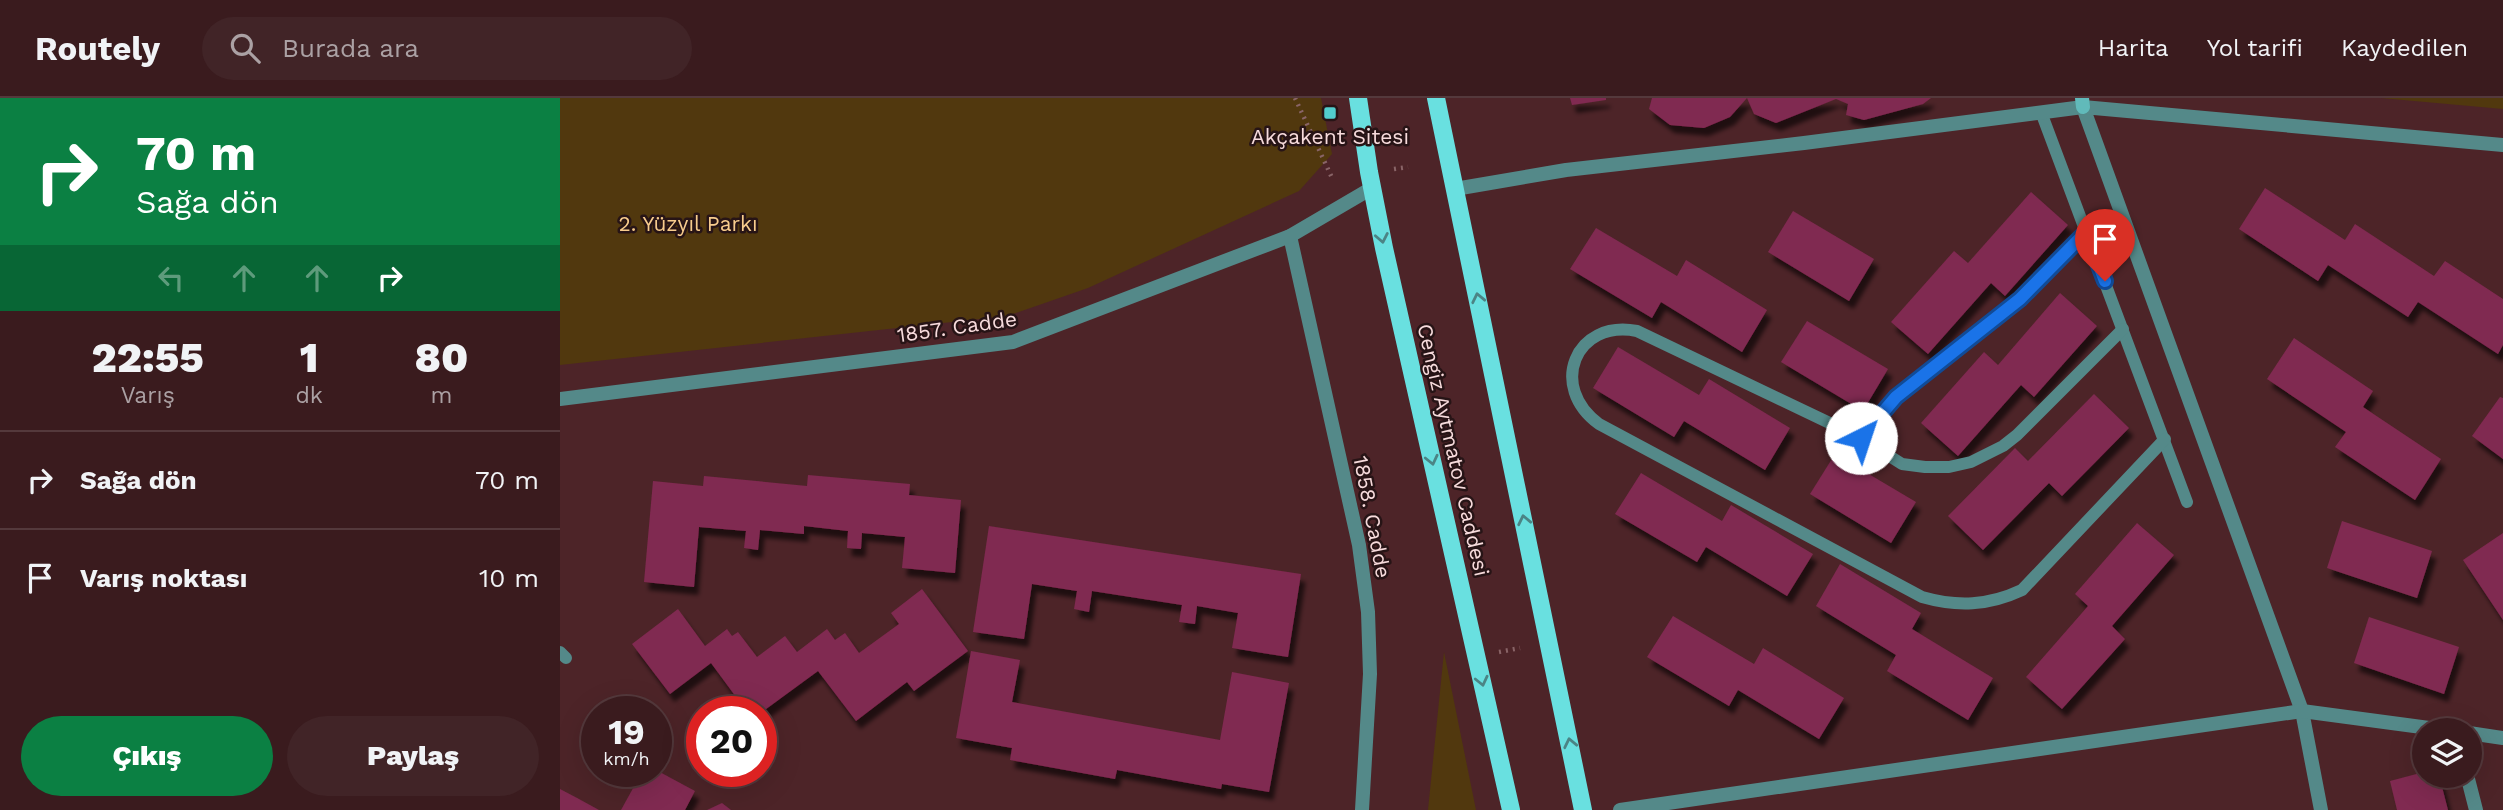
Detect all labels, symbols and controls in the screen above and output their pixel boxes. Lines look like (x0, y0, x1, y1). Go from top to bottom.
search box (202, 17, 692, 80)
text: Routely (35, 29, 160, 68)
icon: search (226, 29, 264, 67)
text: Burada ara (282, 33, 419, 63)
text: Harita (2098, 34, 2169, 62)
text: Yol tarifi (2207, 34, 2303, 62)
text: Kaydedilen (2341, 34, 2468, 62)
marker: Akçakent Sitesi (1322, 105, 1338, 121)
text: 70 m (136, 124, 256, 182)
place label: Akçakent Sitesi (1251, 124, 1409, 149)
icon: right (21, 126, 112, 217)
text: Sağa dön (136, 183, 279, 221)
pin (2075, 209, 2135, 281)
park label: 2. Yüzyıl Parkı (618, 211, 758, 236)
icon: arrive (2086, 220, 2124, 258)
one-way arrow (1374, 232, 1389, 244)
icon: left (152, 259, 190, 297)
icon: ahead (225, 259, 263, 297)
icon: ahead (298, 259, 336, 297)
icon: right (371, 259, 409, 297)
one-way arrow (1471, 292, 1486, 304)
street label: 1857. Cadde (895, 306, 1018, 347)
street label: Cengiz Aytmatov Caddesi (1412, 321, 1495, 578)
text: 22:55 (92, 333, 204, 382)
text: 1 (300, 333, 319, 382)
text: 80 (415, 333, 468, 382)
text: Varış (121, 382, 175, 409)
text: dk (295, 382, 323, 409)
text: m (431, 382, 452, 409)
position arrow (1824, 401, 1898, 475)
street label: 1858. Cadde (1348, 454, 1397, 580)
one-way arrow (1424, 454, 1438, 466)
icon: right (21, 461, 59, 499)
text: Sağa dön (80, 465, 197, 495)
text: 70 m (475, 465, 539, 495)
one-way arrow (1517, 514, 1532, 526)
icon: arrive (21, 559, 59, 597)
text: Varış noktası (80, 563, 247, 593)
text: 10 m (479, 563, 539, 593)
one-way arrow (1474, 675, 1488, 687)
speed limit sign: 20 (686, 696, 777, 787)
text: 19 (608, 711, 645, 753)
button: Çıkış (21, 716, 273, 796)
button: Paylaş (287, 716, 539, 796)
map controls (2412, 718, 2482, 788)
button: layers (2412, 718, 2482, 788)
one-way arrow (1563, 737, 1578, 749)
text: km/h (603, 748, 650, 769)

